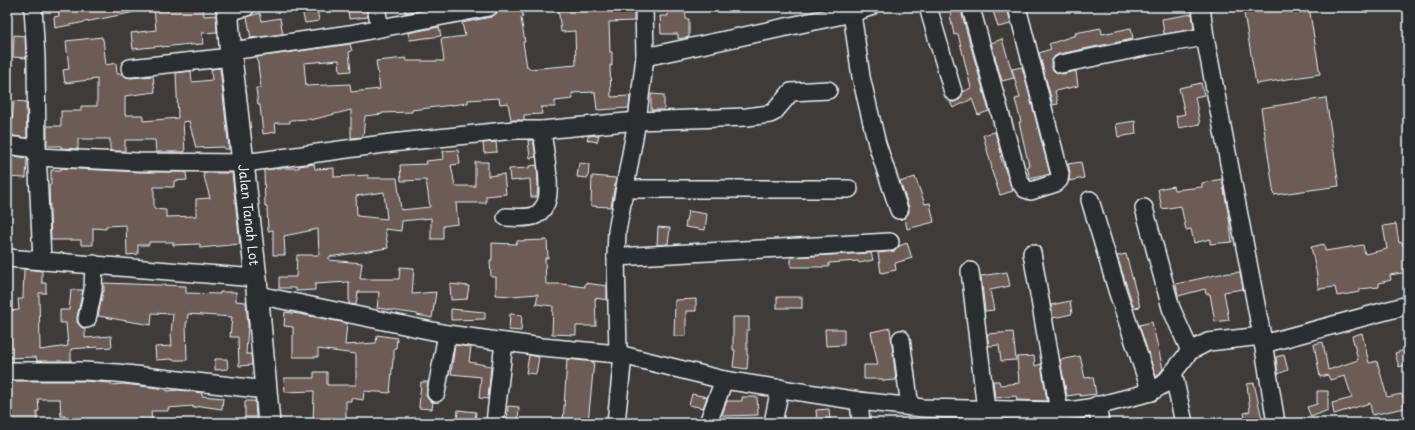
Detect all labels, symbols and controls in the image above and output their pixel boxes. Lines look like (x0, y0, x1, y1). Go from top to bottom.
street label: Jalan Tanah Lot (234, 163, 265, 267)

